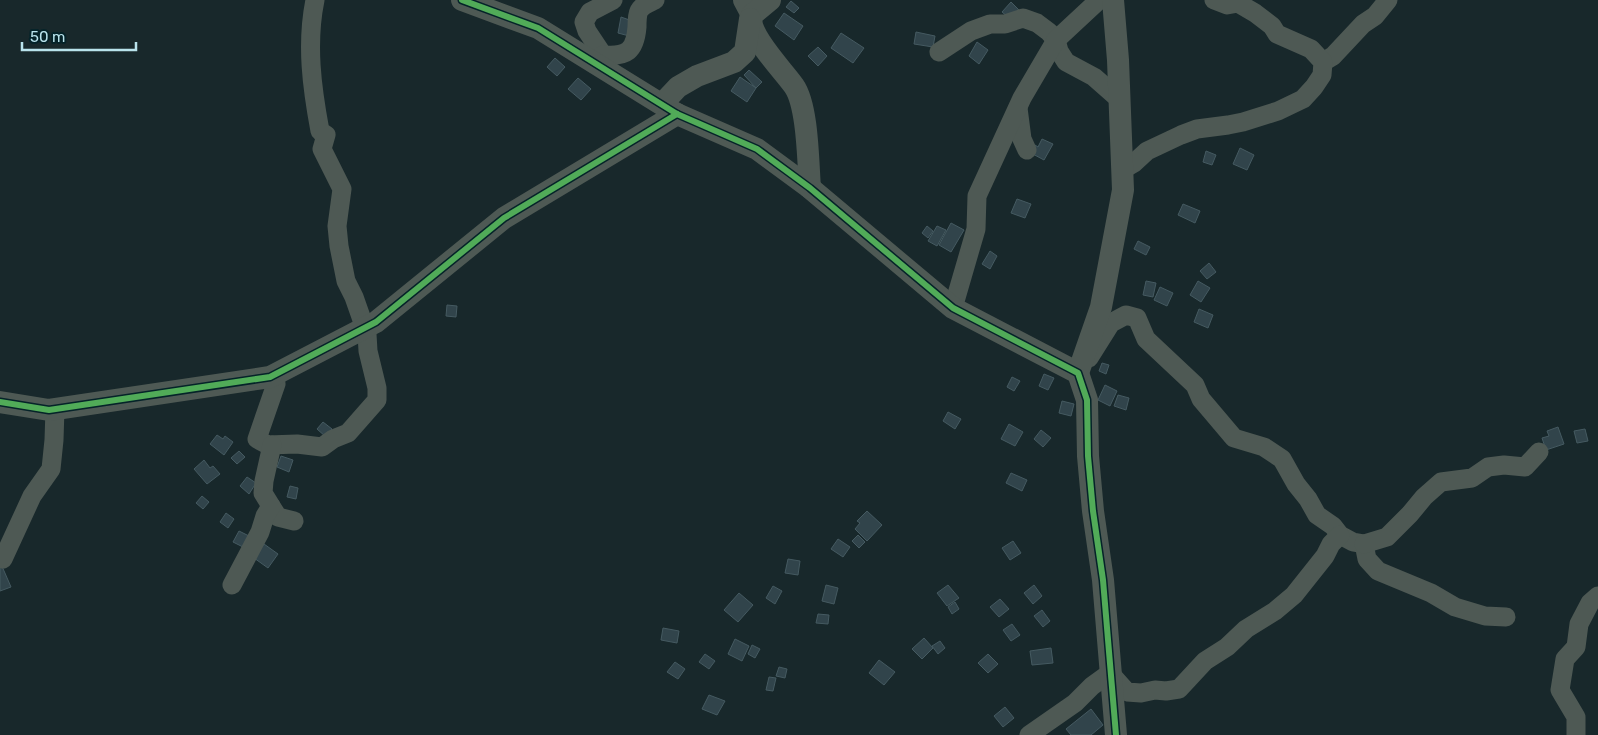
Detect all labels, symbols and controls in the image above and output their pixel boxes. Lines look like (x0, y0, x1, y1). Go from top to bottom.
scale bar (22, 20, 136, 52)
text: 50 m (30, 28, 65, 46)

